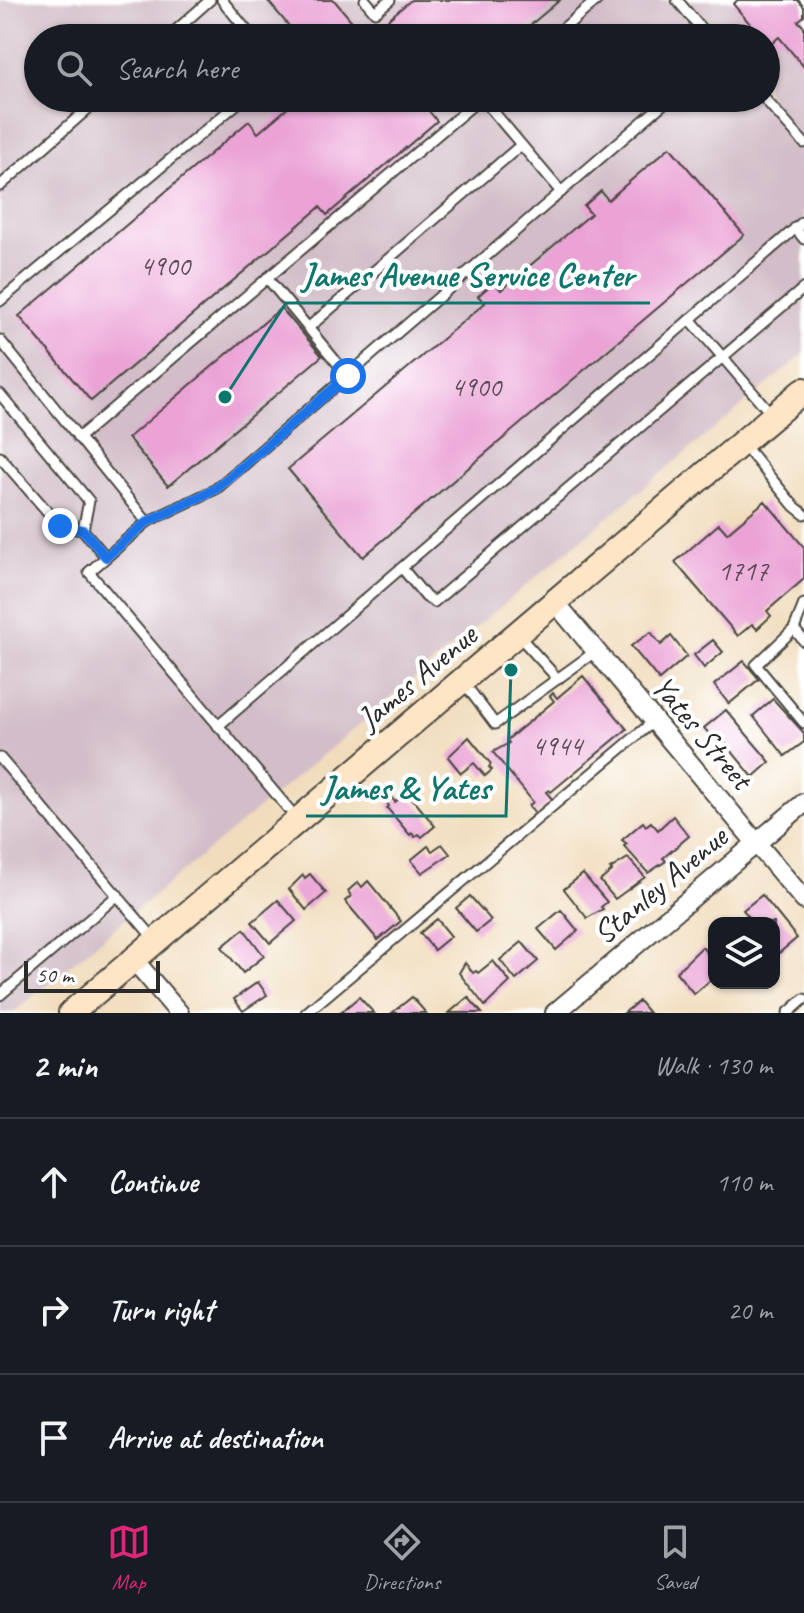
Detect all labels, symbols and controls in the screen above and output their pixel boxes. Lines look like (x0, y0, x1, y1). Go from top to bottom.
search box (24, 24, 780, 112)
icon: search (52, 46, 96, 90)
text: Search here (116, 49, 238, 87)
callout: James Avenue Service Center (286, 245, 650, 303)
house number: 4900 (140, 248, 193, 283)
text: James Avenue Service Center (300, 253, 638, 296)
route start (330, 358, 366, 394)
house number: 4900 (451, 369, 504, 404)
route end (42, 508, 78, 544)
house number: 1717 (718, 553, 770, 588)
street label: James Avenue (347, 613, 487, 740)
street label: Yates Street (642, 667, 764, 800)
house number: 4944 (532, 728, 585, 763)
callout: James & Yates (306, 758, 506, 816)
text: James & Yates (320, 766, 493, 809)
street label: Stanley Avenue (584, 815, 738, 953)
map controls (708, 917, 780, 989)
button: layers (708, 917, 780, 989)
scale bar (24, 957, 160, 993)
text: 50 m (36, 961, 73, 989)
text: 2 min (32, 1044, 97, 1087)
text: Walk · 130 m (655, 1049, 772, 1082)
icon: ahead (32, 1160, 76, 1204)
text: Continue (108, 1163, 198, 1201)
text: 110 m (716, 1166, 772, 1199)
icon: right (32, 1288, 76, 1332)
text: Turn right (108, 1291, 213, 1329)
text: 20 m (728, 1294, 772, 1327)
icon: arrive (32, 1416, 76, 1460)
text: Arrive at destination (108, 1419, 323, 1457)
tab: Map (107, 1520, 151, 1596)
tab: Directions (364, 1520, 440, 1596)
tab: Saved (653, 1520, 697, 1596)

